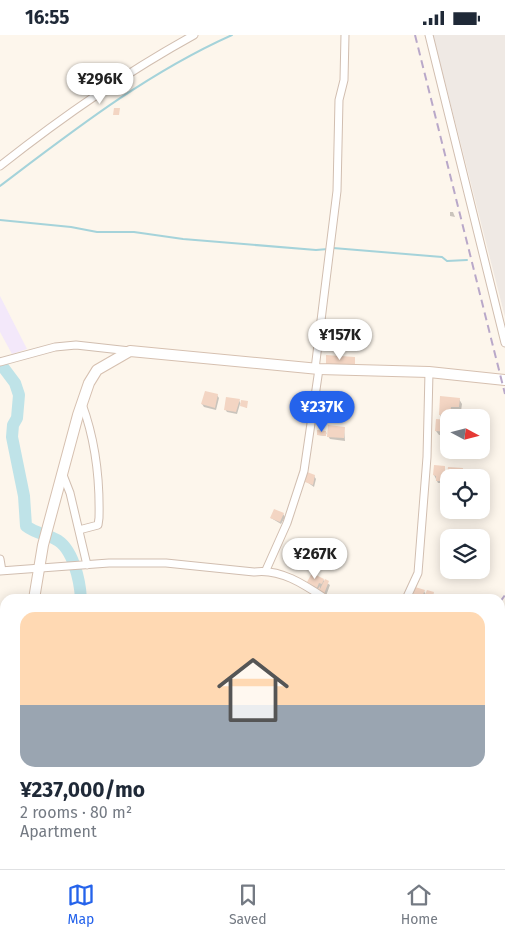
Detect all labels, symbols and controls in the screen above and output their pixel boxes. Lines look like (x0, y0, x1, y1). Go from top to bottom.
text: 16:55 (25, 6, 70, 29)
pin: ¥296K (65, 63, 135, 105)
text: ¥296K (77, 69, 123, 88)
pin: ¥157K (305, 319, 375, 361)
text: ¥157K (319, 325, 361, 344)
pin: ¥237K (287, 391, 357, 433)
text: ¥237K (301, 397, 343, 416)
north arrow (440, 409, 490, 459)
map controls (440, 409, 490, 579)
button: locate (440, 469, 490, 519)
button: layers (440, 529, 490, 579)
pin: ¥267K (280, 537, 350, 580)
text: ¥267K (293, 544, 337, 563)
icon: home (208, 645, 298, 735)
text: ¥237,000/mo (20, 777, 145, 803)
text: 2 rooms · 80 m² (20, 803, 132, 822)
text: Apartment (20, 822, 97, 841)
tab: Map (67, 881, 95, 928)
tab: Saved (229, 881, 267, 928)
tab: Home (401, 881, 438, 928)

